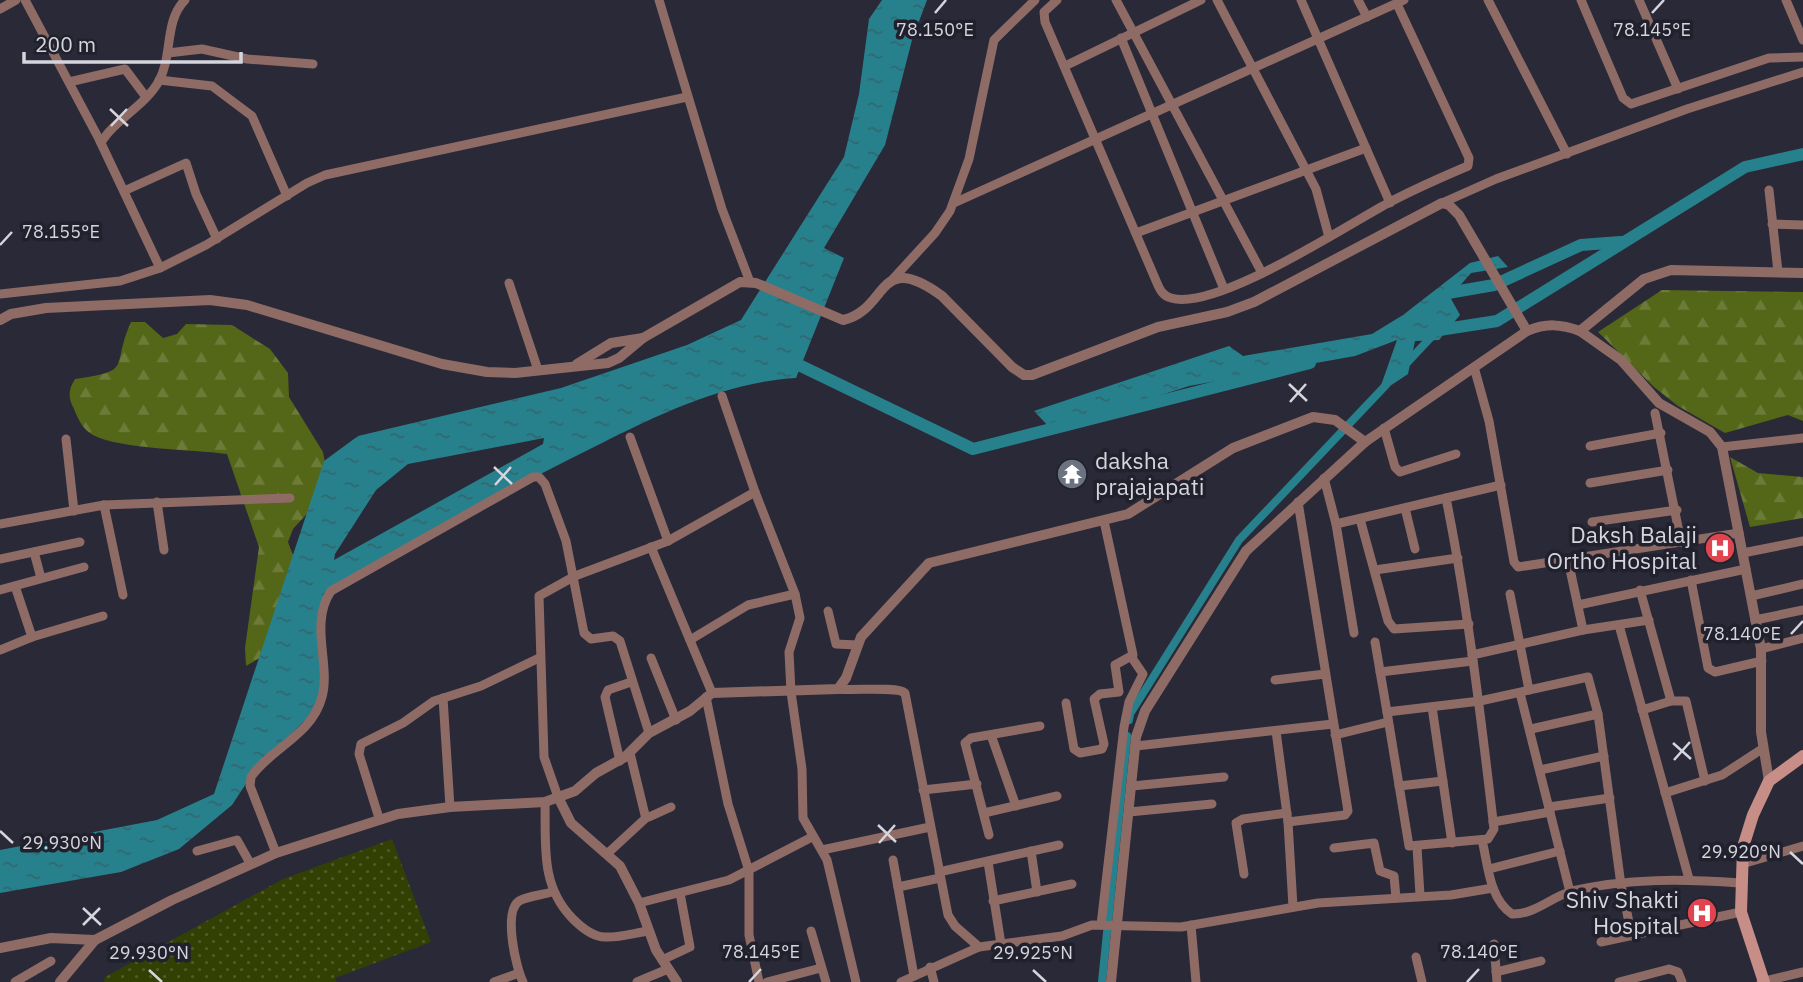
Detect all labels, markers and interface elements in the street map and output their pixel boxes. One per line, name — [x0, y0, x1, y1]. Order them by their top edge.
text: 78.150°E — [896, 18, 974, 41]
text: 78.145°E — [1613, 18, 1691, 41]
scale bar — [24, 21, 242, 65]
text: 200 m — [35, 30, 96, 58]
text: 78.155°E — [22, 220, 100, 243]
place label: daksha prajajapati — [1095, 445, 1204, 501]
temple icon: daksha prajajapati — [1055, 457, 1089, 491]
place label: Daksh Balaji Ortho Hospital — [1547, 519, 1697, 575]
hospital icon: Daksh Balaji Ortho Hospital — [1703, 531, 1737, 565]
text: 78.140°E — [1703, 622, 1781, 645]
text: 29.930°N — [22, 831, 102, 854]
text: 29.920°N — [1701, 840, 1781, 863]
place label: Shiv Shakti Hospital — [1566, 884, 1679, 940]
hospital icon: Shiv Shakti Hospital — [1685, 896, 1719, 930]
text: 78.145°E — [722, 940, 800, 963]
text: 78.140°E — [1440, 940, 1518, 963]
text: 29.930°N — [109, 941, 189, 964]
text: 29.925°N — [993, 941, 1073, 964]

